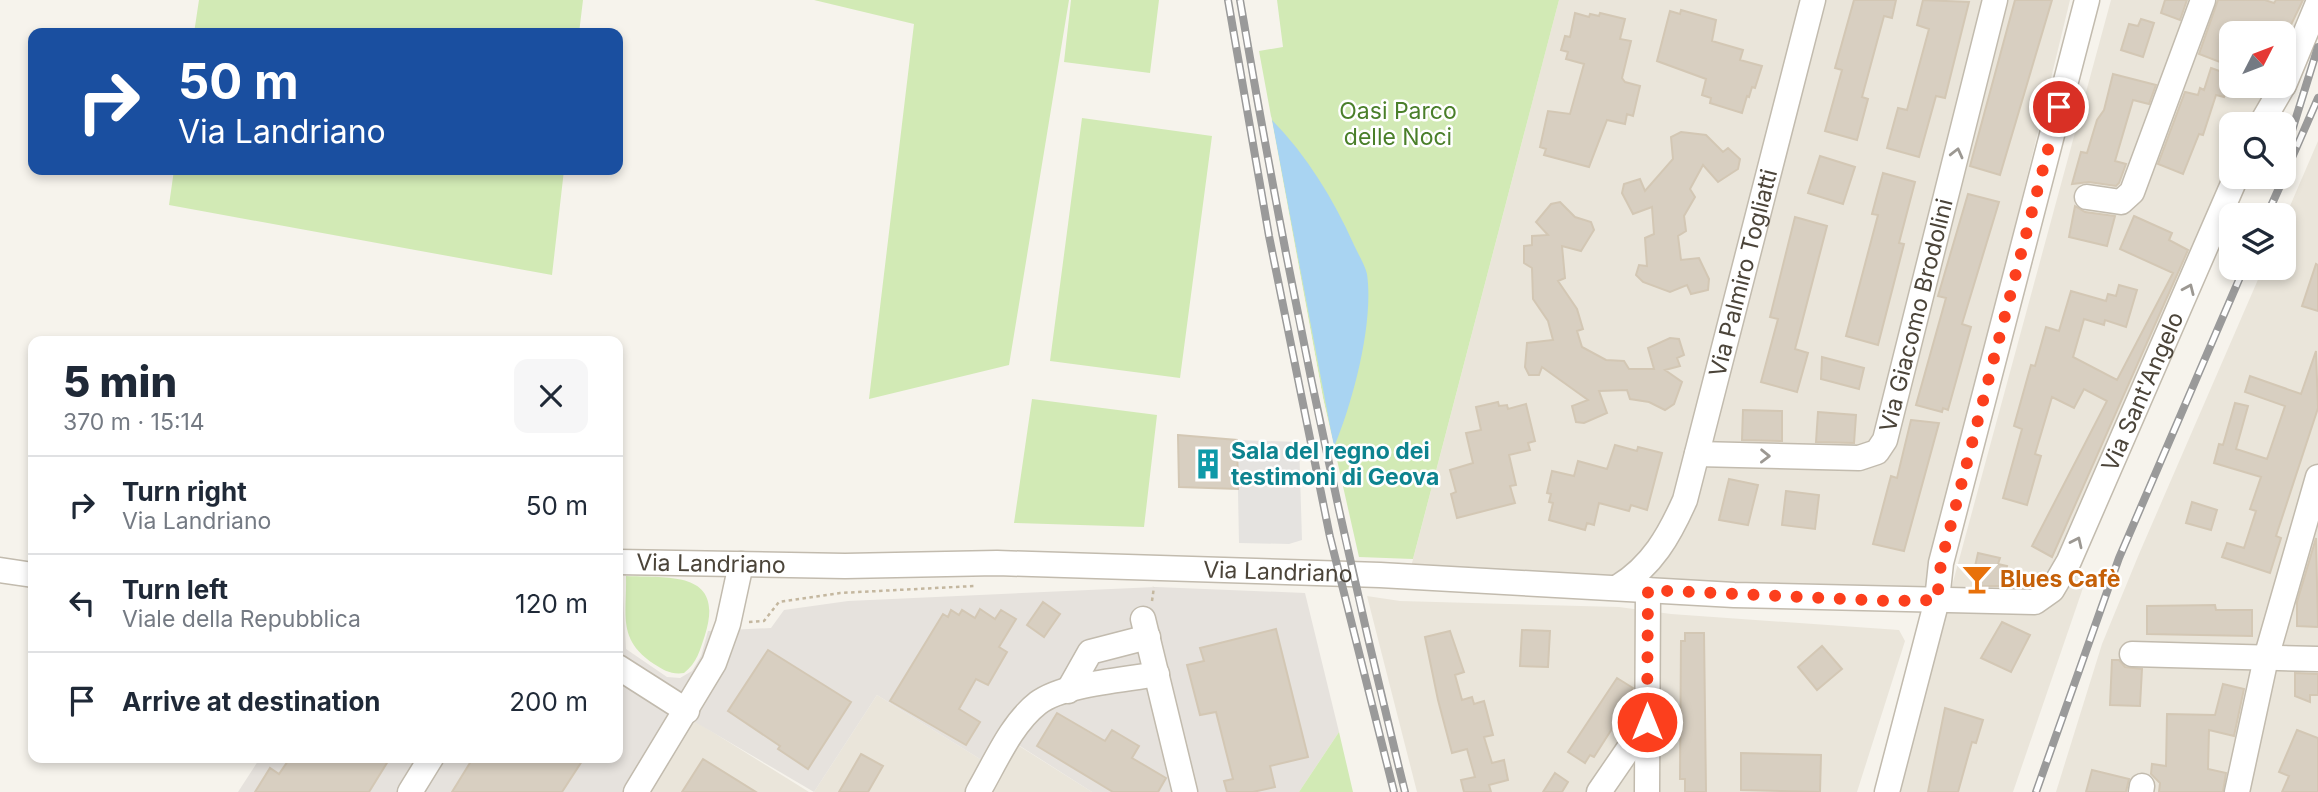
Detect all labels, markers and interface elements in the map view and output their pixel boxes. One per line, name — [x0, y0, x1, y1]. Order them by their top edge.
north arrow — [2219, 21, 2296, 98]
map controls — [2219, 21, 2296, 280]
text: 50 m — [178, 52, 299, 111]
icon: right — [63, 56, 154, 147]
pin — [2029, 77, 2089, 137]
icon: arrive — [2040, 88, 2078, 126]
park label: Oasi Parco delle Noci — [1339, 97, 1457, 151]
text: Via Landriano — [178, 112, 386, 151]
button: search — [2219, 112, 2296, 189]
one-way arrow — [1949, 148, 1963, 160]
street label: Via Palmiro Togliatti — [1703, 166, 1783, 380]
street label: Via Giacomo Brodolini — [1874, 196, 1959, 435]
button: layers — [2219, 203, 2296, 280]
one-way arrow — [2181, 284, 2195, 297]
street label: Via Sant'Angelo — [2096, 308, 2190, 476]
text: 5 min — [63, 356, 177, 407]
button: close — [514, 359, 588, 433]
text: 370 m · 15:14 — [63, 408, 205, 436]
place label: Sala del regno dei testimoni di Geova — [1231, 437, 1439, 491]
building icon: Sala del regno dei testimoni di Geova — [1191, 447, 1225, 481]
one-way arrow — [1760, 448, 1771, 464]
text: Turn right — [122, 476, 247, 507]
icon: right — [63, 486, 101, 524]
text: 50 m — [526, 490, 588, 521]
text: Via Landriano — [122, 507, 271, 535]
one-way arrow — [2069, 537, 2083, 550]
street label: Via Landriano — [636, 548, 786, 579]
street label: Via Landriano — [1203, 555, 1353, 588]
bar icon: Blues Cafè — [1960, 562, 1994, 596]
place label: Blues Cafè — [2000, 565, 2121, 593]
text: Turn left — [122, 574, 228, 605]
icon: left — [63, 584, 101, 622]
text: 120 m — [515, 588, 588, 619]
text: Viale della Repubblica — [122, 605, 361, 633]
icon: arrive — [63, 682, 101, 720]
position arrow — [1610, 685, 1684, 759]
text: Arrive at destination — [122, 686, 381, 717]
text: 200 m — [509, 686, 588, 717]

